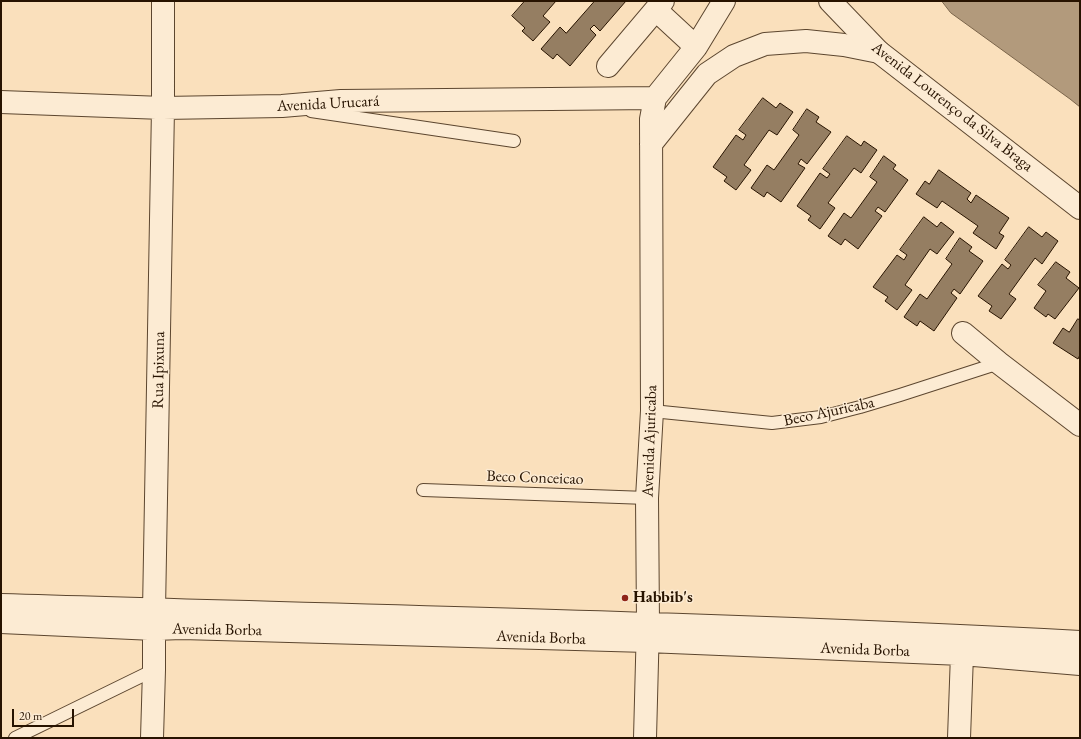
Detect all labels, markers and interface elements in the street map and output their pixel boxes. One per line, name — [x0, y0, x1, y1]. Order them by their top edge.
street label: Avenida Lourenço da Silva Braga — [867, 38, 1037, 176]
street label: Avenida Urucará — [276, 92, 380, 116]
street label: Rua Ipixuna — [149, 331, 169, 409]
street label: Avenida Ajuricaba — [638, 385, 662, 497]
street label: Beco Ajuricaba — [782, 393, 876, 431]
street label: Beco Conceicao — [486, 467, 584, 489]
place label: Habbib's — [633, 588, 693, 608]
marker: Habbib's — [620, 593, 630, 603]
street label: Avenida Borba — [172, 620, 262, 640]
street label: Avenida Borba — [496, 627, 586, 649]
street label: Avenida Borba — [820, 639, 910, 661]
scale bar — [14, 701, 76, 727]
text: 20 m — [19, 708, 42, 724]

